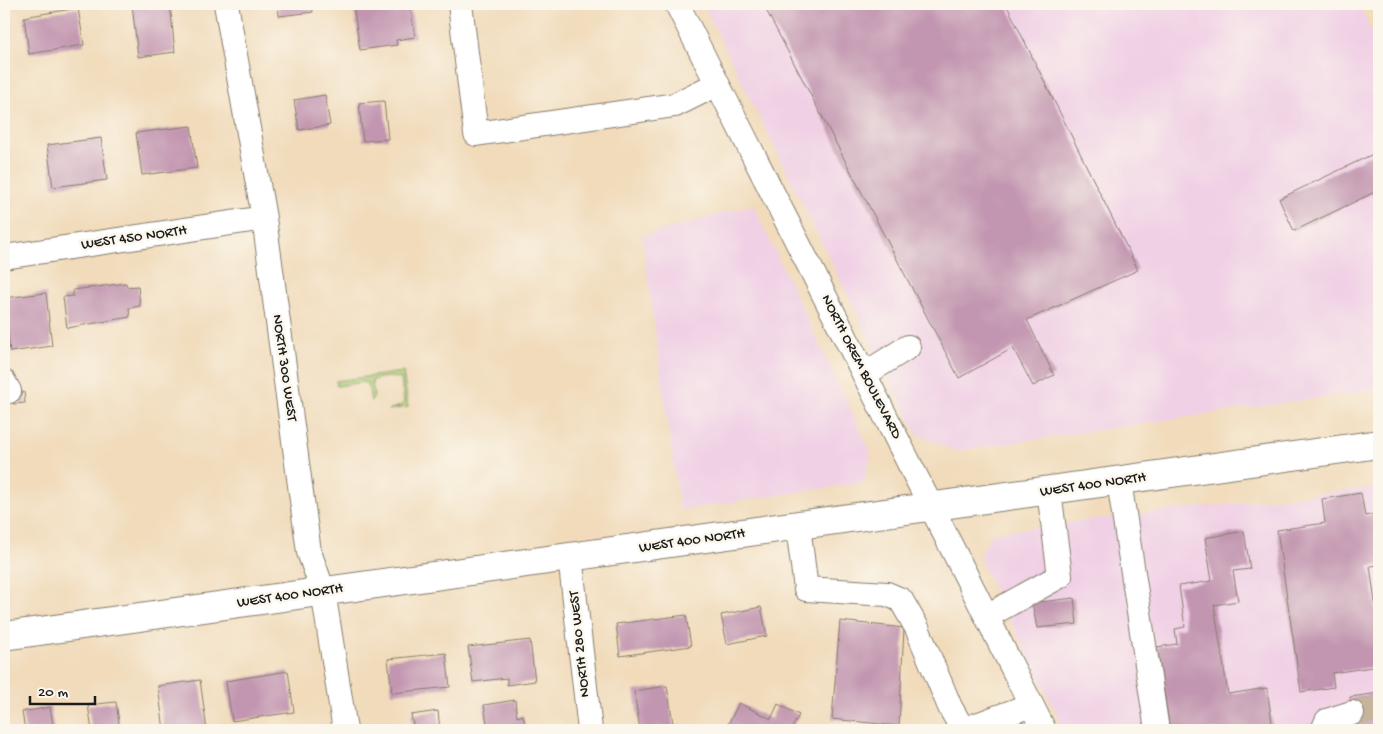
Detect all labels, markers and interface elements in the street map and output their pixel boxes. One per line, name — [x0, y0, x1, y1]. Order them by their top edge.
street label: WEST 450 NORTH — [80, 222, 188, 254]
street label: NORTH OREM BOULEVARD — [817, 292, 905, 442]
street label: NORTH 300 WEST — [268, 313, 301, 424]
street label: WEST 400 NORTH — [1039, 469, 1148, 501]
street label: WEST 400 NORTH — [638, 525, 747, 557]
street label: WEST 400 NORTH — [236, 580, 345, 612]
street label: NORTH 280 WEST — [565, 589, 595, 698]
scale bar — [30, 674, 95, 706]
text: 20 m — [38, 684, 68, 702]

